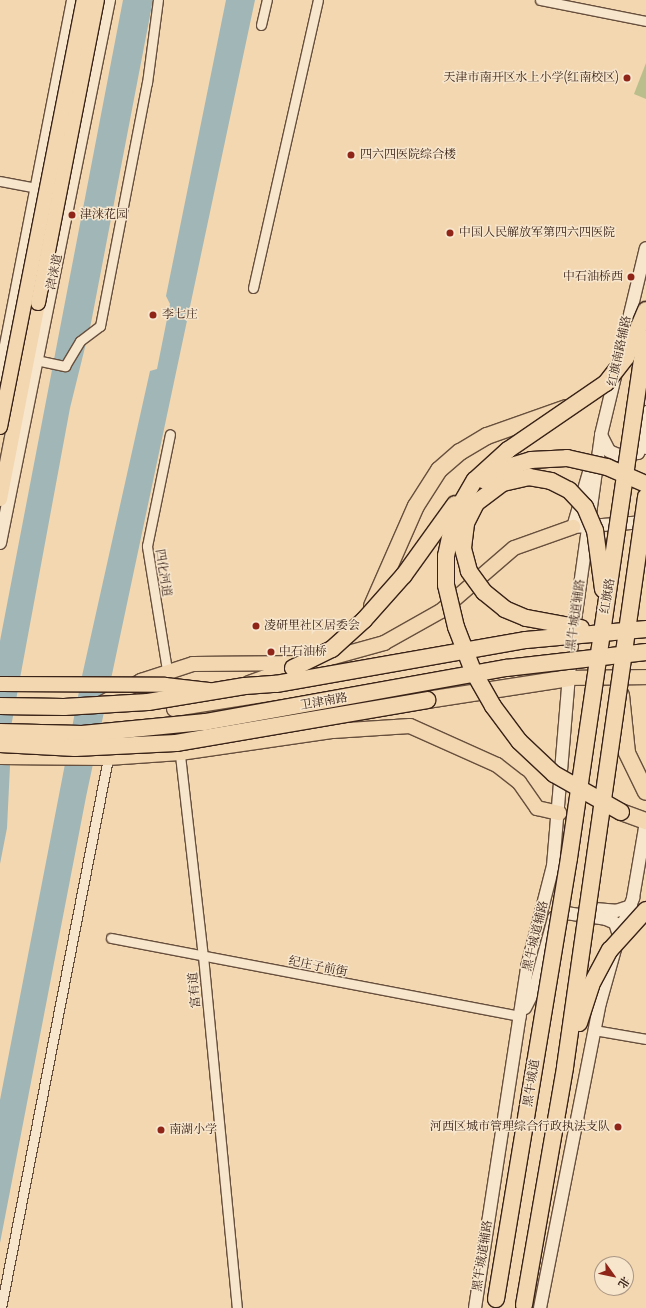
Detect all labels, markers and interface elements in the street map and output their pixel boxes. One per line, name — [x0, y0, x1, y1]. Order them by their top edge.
place label: 天津市南开区水上小学(红南校区) — [443, 71, 619, 85]
marker: 天津市南开区水上小学(红南校区) — [622, 73, 632, 83]
place label: 四六四医院综合楼 — [360, 148, 456, 162]
marker: 四六四医院综合楼 — [345, 149, 357, 161]
place label: 津涞花园 — [80, 208, 128, 222]
marker: 津涞花园 — [67, 210, 77, 220]
place label: 中国人民解放军第四六四医院 — [459, 226, 615, 240]
marker: 中国人民解放军第四六四医院 — [444, 227, 456, 239]
street label: 津涞道 — [44, 253, 66, 291]
place label: 中石油桥西 — [563, 270, 623, 284]
marker: 中石油桥西 — [626, 272, 636, 282]
place label: 李七庄 — [162, 308, 198, 322]
marker: 李七庄 — [147, 309, 159, 321]
street label: 红旗南路辅路 — [605, 314, 635, 388]
street label: 四化河道 — [152, 548, 174, 598]
street label: 红旗路 — [598, 577, 618, 615]
street label: 黑牛城道辅路 — [564, 578, 588, 652]
place label: 凌研里社区居委会 — [264, 619, 360, 633]
marker: 凌研里社区居委会 — [251, 621, 261, 631]
place label: 中石油桥 — [279, 645, 327, 659]
marker: 中石油桥 — [266, 647, 276, 657]
street label: 卫津南路 — [299, 691, 349, 713]
street label: 黑牛城道辅路 — [520, 899, 552, 973]
street label: 纪庄子前街 — [287, 954, 349, 980]
street label: 富有道 — [186, 971, 204, 1009]
street label: 黑牛城道 — [521, 1058, 543, 1108]
place label: 河西区城市管理综合行政执法支队 — [430, 1120, 610, 1134]
marker: 河西区城市管理综合行政执法支队 — [613, 1122, 623, 1132]
place label: 南湖小学 — [169, 1123, 217, 1137]
marker: 南湖小学 — [156, 1125, 166, 1135]
street label: 黑牛城道辅路 — [470, 1219, 496, 1293]
north arrow — [594, 1256, 634, 1296]
text: 北 — [614, 1274, 633, 1291]

